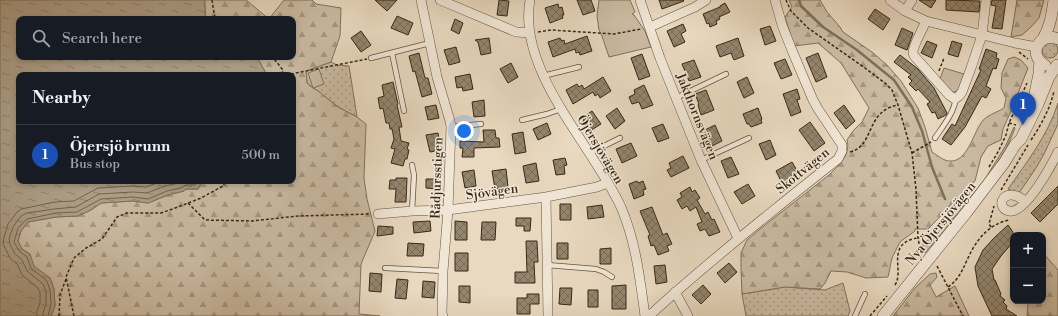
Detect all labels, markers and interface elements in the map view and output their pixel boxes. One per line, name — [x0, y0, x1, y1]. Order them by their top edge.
search box — [16, 16, 296, 60]
icon: search — [30, 27, 52, 49]
text: Search here — [62, 29, 142, 48]
street label: Jakthornsvägen — [672, 70, 722, 162]
text: Nearby — [32, 87, 91, 109]
pin: 1 — [1010, 92, 1036, 125]
street label: Öjersjövägen — [573, 112, 628, 187]
your location — [454, 121, 474, 141]
text: Öjersjö brunn — [70, 137, 170, 156]
street label: Rådjursstigen — [428, 137, 446, 219]
street label: Skottvägen — [773, 144, 833, 197]
text: 1 — [42, 147, 48, 163]
text: 500 m — [242, 147, 280, 163]
text: Bus stop — [70, 156, 120, 172]
street label: Nya Öjersjövägen — [901, 178, 979, 269]
street label: Sjövägen — [465, 180, 520, 204]
map controls — [1010, 232, 1046, 304]
button: + — [1010, 232, 1046, 268]
button: − — [1010, 268, 1046, 304]

